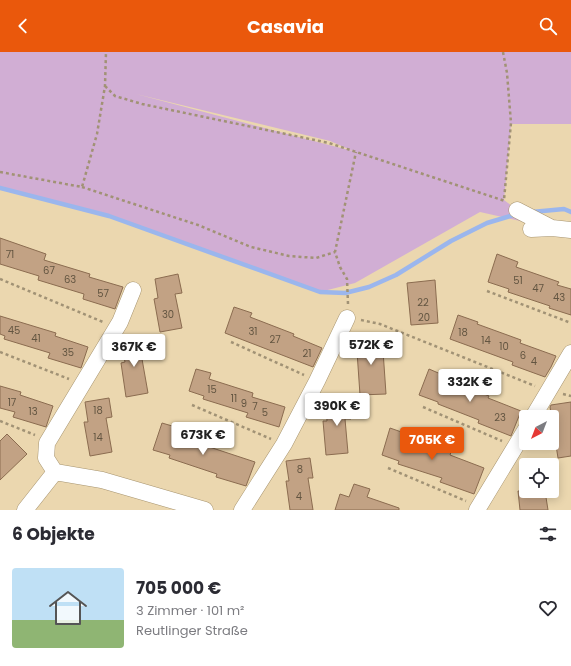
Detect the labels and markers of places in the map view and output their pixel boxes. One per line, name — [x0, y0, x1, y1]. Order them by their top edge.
pin: 572K € — [338, 332, 404, 366]
pin: 367K € — [101, 334, 167, 368]
pin: 332K € — [437, 369, 503, 403]
pin: 390K € — [304, 393, 370, 427]
pin: 673K € — [170, 422, 236, 456]
pin: 705K € — [399, 427, 465, 461]

